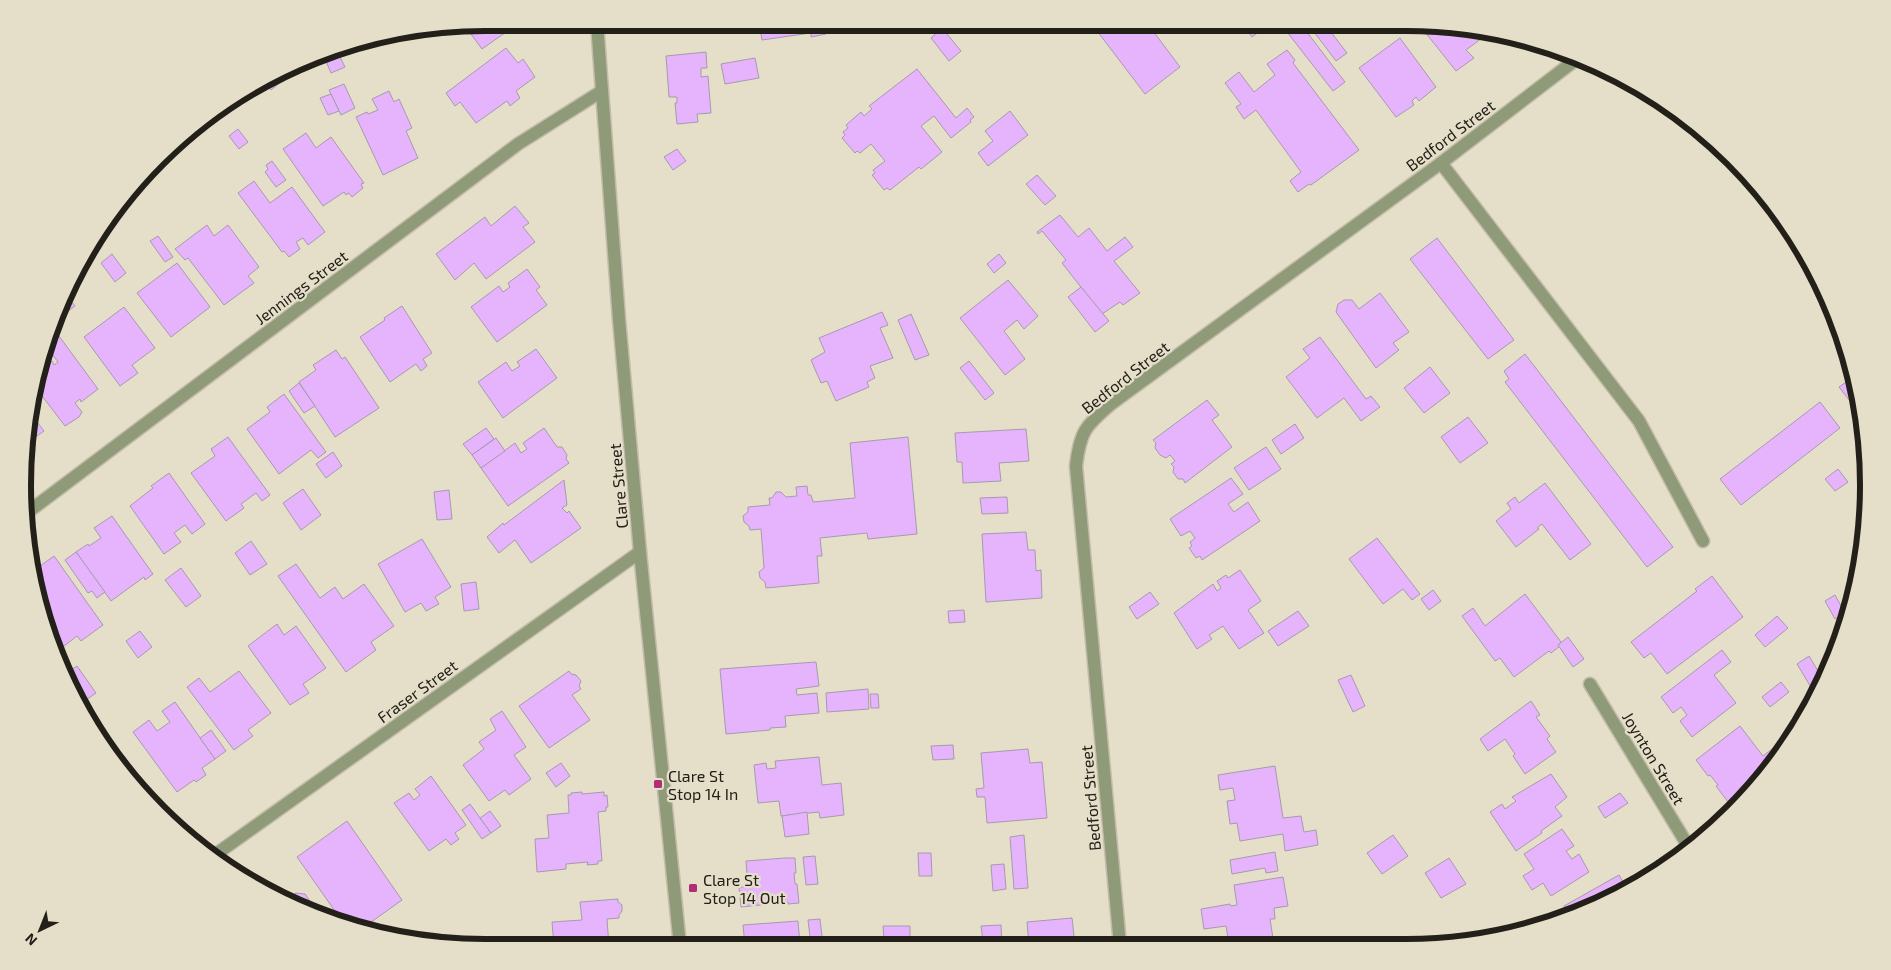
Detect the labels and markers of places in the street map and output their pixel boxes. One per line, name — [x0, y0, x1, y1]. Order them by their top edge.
place label: Clare St Stop 14 In — [668, 766, 738, 803]
marker: Clare St Stop 14 In — [652, 778, 664, 790]
place label: Clare St Stop 14 Out — [703, 870, 786, 907]
marker: Clare St Stop 14 Out — [687, 882, 699, 894]

